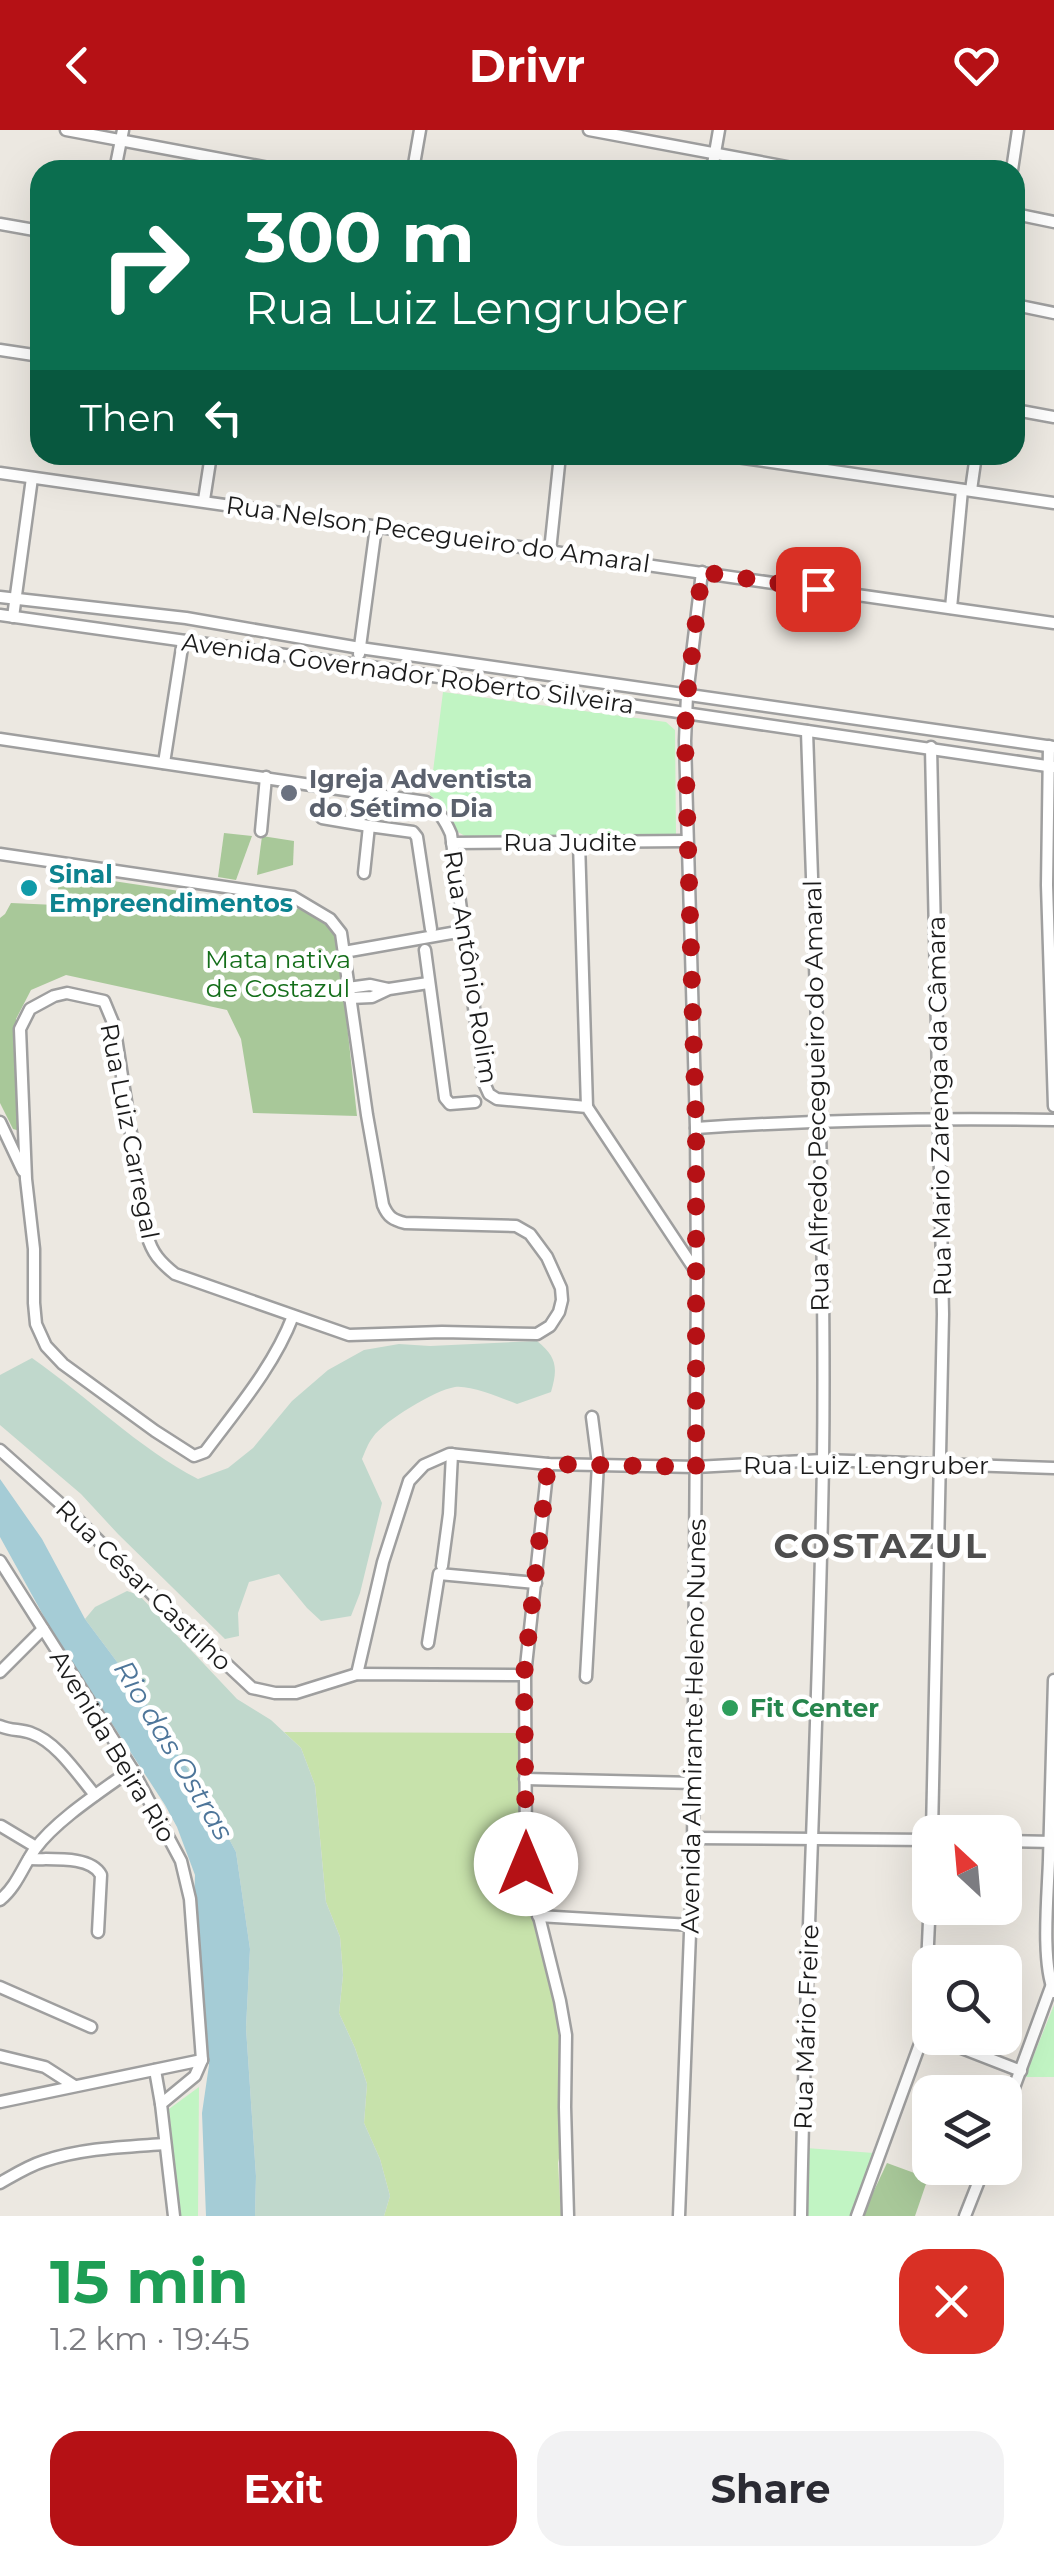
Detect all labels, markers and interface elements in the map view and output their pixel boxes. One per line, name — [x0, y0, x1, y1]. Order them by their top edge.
icon: back — [50, 38, 105, 93]
text: Drivr — [469, 38, 585, 93]
icon: heart — [949, 38, 1004, 93]
text: 300 m — [245, 194, 475, 280]
icon: right — [80, 200, 210, 330]
text: Rua Luiz Lengruber — [245, 280, 688, 335]
icon: left — [196, 390, 251, 445]
text: Then — [80, 394, 176, 441]
street label: Rua Nelson Pecegueiro do Amaral — [224, 489, 652, 579]
pin — [776, 547, 861, 632]
icon: arrive — [791, 562, 846, 617]
street label: Avenida Governador Roberto Silveira — [180, 626, 636, 720]
place label: Igreja Adventista do Sétimo Dia — [309, 764, 533, 823]
marker: Igreja Adventista do Sétimo Dia — [278, 782, 300, 804]
street label: Rua Judite — [503, 827, 637, 857]
street label: Rua Antônio Rolim — [438, 848, 504, 1086]
place label: Sinal Empreendimentos — [49, 859, 293, 918]
marker: Sinal Empreendimentos — [18, 877, 40, 899]
street label: Rua Alfredo Pecegueiro do Amaral — [797, 880, 835, 1312]
street label: Rua Mario Zarenga da Câmara — [921, 916, 957, 1296]
park label: Mata nativa de Costazul — [205, 944, 351, 1003]
street label: Rua Luiz Carregal — [94, 1021, 166, 1241]
street label: Rua Luiz Lengruber — [743, 1450, 989, 1480]
street label: Rua César Castilho — [50, 1493, 238, 1677]
street label: Avenida Almirante Heleno Nunes — [674, 1518, 712, 1934]
district label: COSTAZUL — [773, 1524, 989, 1567]
street label: Avenida Beira Rio — [44, 1644, 182, 1848]
water label: Rio das Ostras — [107, 1654, 241, 1846]
place label: Fit Center — [750, 1693, 879, 1723]
marker: Fit Center — [719, 1697, 741, 1719]
position arrow — [474, 1812, 578, 1916]
north arrow — [912, 1815, 1022, 1925]
map controls — [912, 1815, 1022, 2185]
street label: Rua Mário Freire — [787, 1924, 825, 2130]
button: search — [912, 1945, 1022, 2055]
button: layers — [912, 2075, 1022, 2185]
text: 15 min — [50, 2245, 249, 2318]
button: close — [899, 2249, 1004, 2354]
text: 1.2 km · 19:45 — [50, 2319, 250, 2358]
button: Exit — [50, 2431, 517, 2546]
button: Share — [537, 2431, 1004, 2546]

